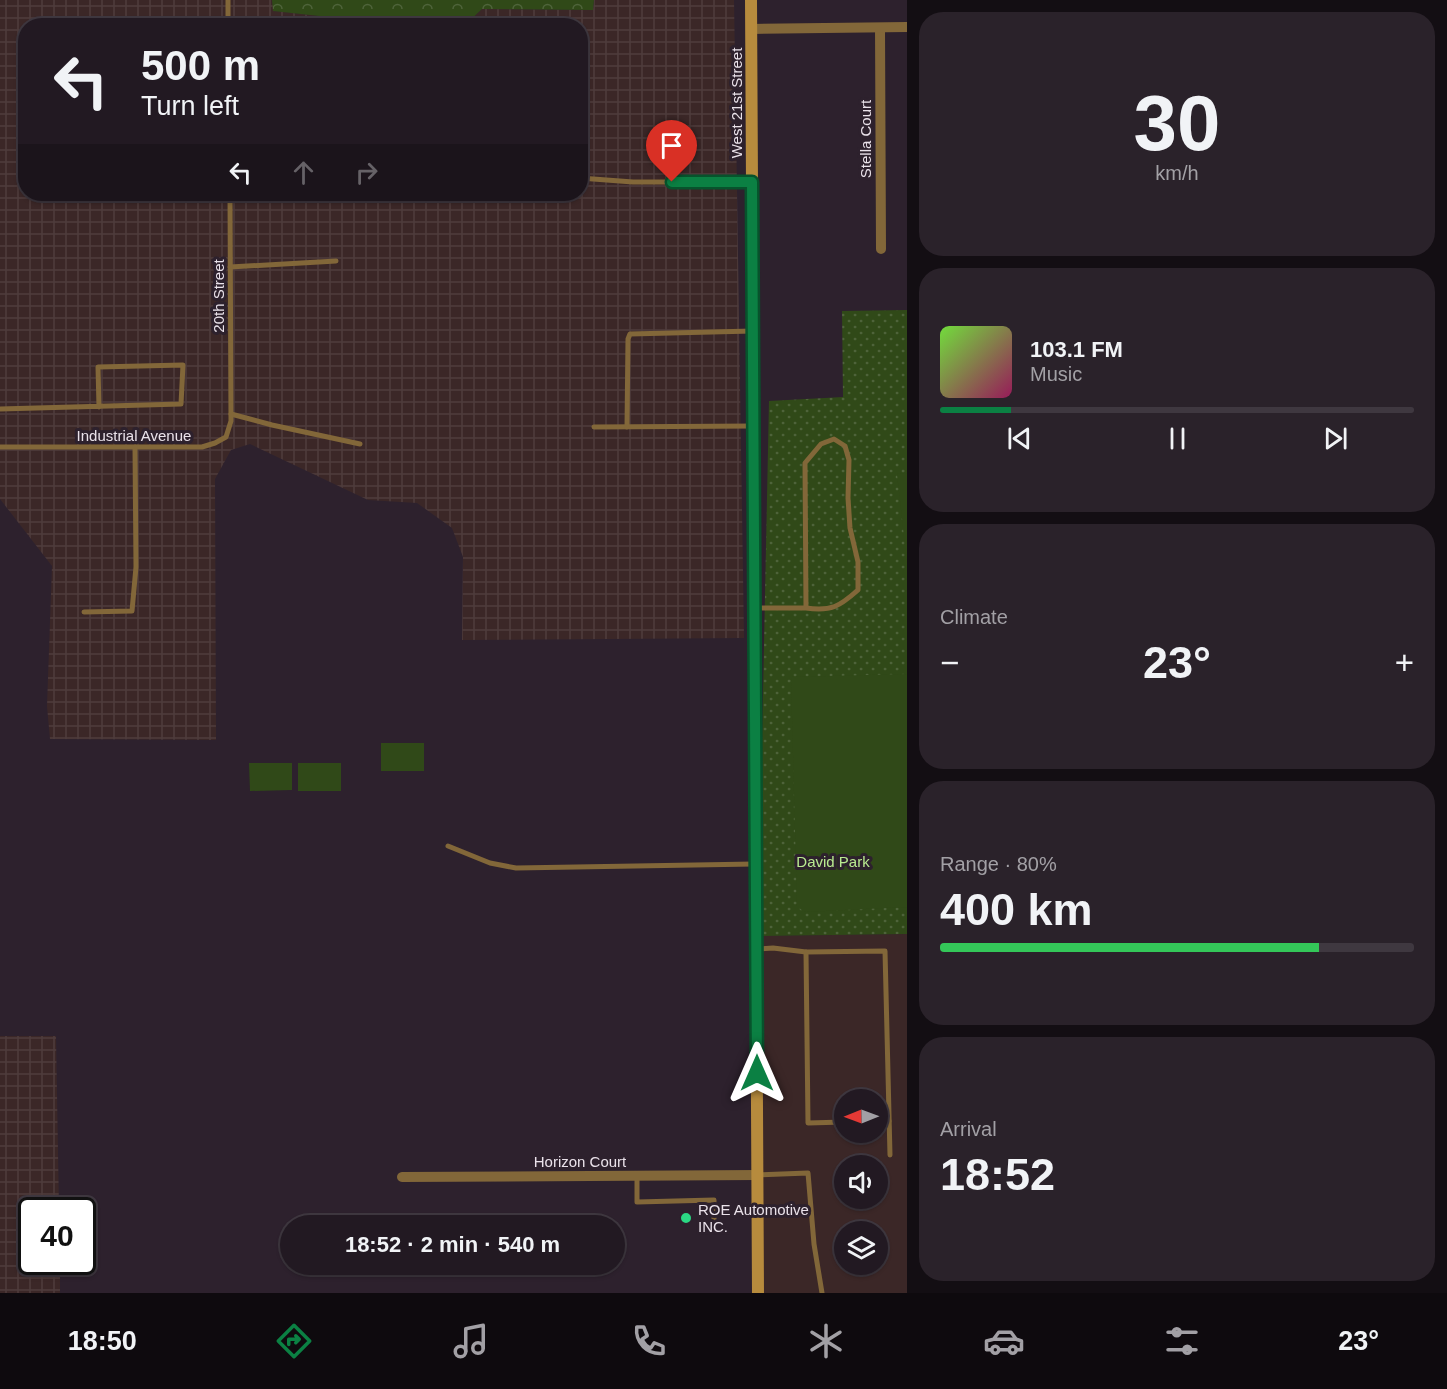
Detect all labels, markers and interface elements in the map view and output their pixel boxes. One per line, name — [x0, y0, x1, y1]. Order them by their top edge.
icon: left — [42, 42, 120, 120]
text: 500 m — [141, 42, 260, 89]
street label: West 21st Street — [728, 47, 745, 158]
text: 30 — [1134, 79, 1220, 167]
text: Turn left — [141, 91, 239, 121]
street label: Stella Court — [857, 99, 874, 178]
pin — [646, 120, 697, 182]
icon: arrive — [655, 129, 688, 162]
icon: left — [224, 156, 257, 189]
icon: ahead — [287, 156, 320, 189]
icon: right — [350, 156, 383, 189]
text: km/h — [1155, 162, 1199, 184]
street label: 20th Street — [210, 258, 227, 333]
text: 103.1 FM — [1030, 337, 1123, 362]
text: Music — [1030, 363, 1082, 385]
icon: previous — [1003, 422, 1036, 455]
icon: pause — [1161, 422, 1194, 455]
icon: next — [1319, 422, 1352, 455]
street label: Industrial Avenue — [77, 427, 191, 444]
text: Climate — [940, 606, 1008, 628]
text: 23° — [1143, 637, 1211, 688]
text: − — [940, 644, 959, 681]
text: + — [1395, 644, 1414, 681]
park label: David Park — [796, 853, 870, 870]
text: Range · 80% — [940, 853, 1057, 875]
text: 400 km — [940, 884, 1093, 935]
position arrow — [725, 1041, 789, 1105]
north arrow — [834, 1089, 888, 1143]
map controls — [834, 1089, 888, 1275]
text: Arrival — [940, 1118, 997, 1140]
text: 18:52 — [940, 1149, 1055, 1200]
street label: Horizon Court — [534, 1153, 627, 1170]
button: sound — [834, 1155, 888, 1209]
speed limit sign: 40 — [18, 1197, 96, 1275]
place label: ROE Automotive INC. — [698, 1201, 809, 1235]
marker: ROE Automotive INC. — [679, 1211, 693, 1225]
button: layers — [834, 1221, 888, 1275]
text: 18:52 · 2 min · 540 m — [345, 1232, 560, 1257]
icon: directions — [273, 1320, 315, 1362]
icon: music — [450, 1320, 492, 1362]
icon: phone — [628, 1320, 670, 1362]
icon: climate — [805, 1320, 847, 1362]
icon: car — [983, 1320, 1025, 1362]
icon: filters — [1161, 1320, 1203, 1362]
text: 18:50 — [68, 1326, 137, 1356]
text: 23° — [1338, 1326, 1379, 1356]

